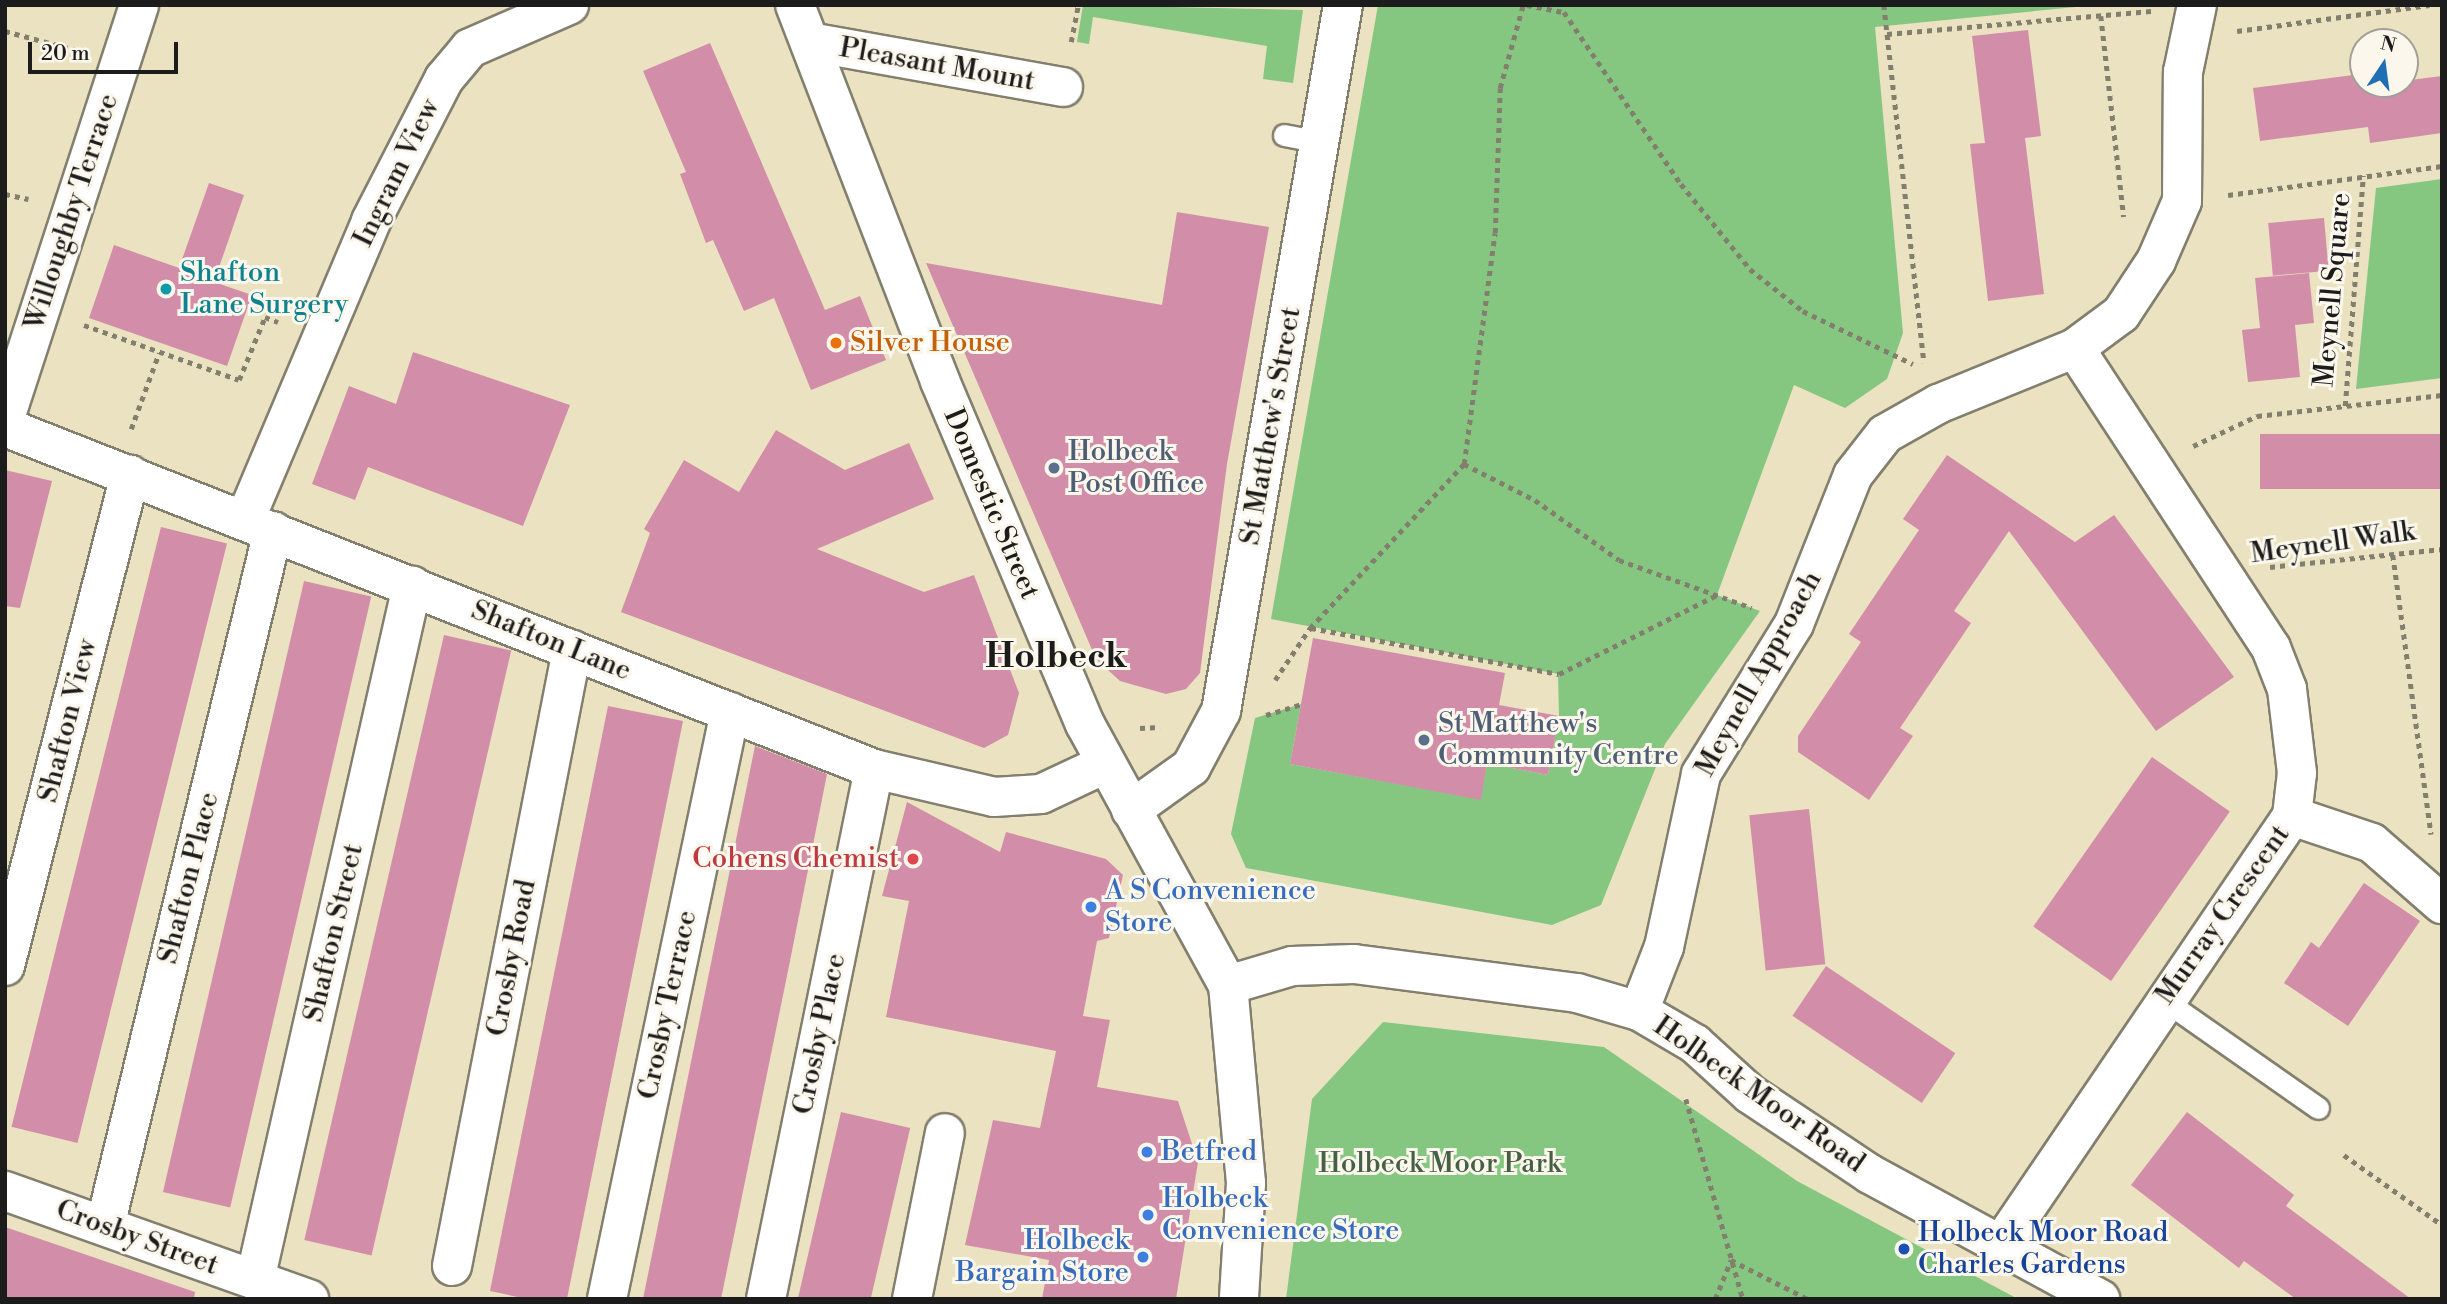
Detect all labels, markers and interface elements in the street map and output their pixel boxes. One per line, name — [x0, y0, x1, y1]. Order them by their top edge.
scale bar — [32, 28, 182, 72]
north arrow — [2349, 28, 2419, 98]
street label: Pleasant Mount — [837, 31, 1037, 99]
text: N — [2378, 31, 2398, 58]
text: 20 m — [41, 41, 90, 67]
street label: Willoughby Terrace — [18, 90, 126, 334]
street label: Ingram View — [347, 94, 447, 252]
street label: Meynell Square — [2308, 191, 2358, 389]
place label: Shafton Lane Surgery — [180, 256, 348, 322]
marker: Shafton Lane Surgery — [158, 281, 174, 297]
street label: St Matthew's Street — [1234, 304, 1308, 548]
place label: Silver House — [850, 326, 1010, 360]
marker: Silver House — [828, 335, 844, 351]
street label: Domestic Street — [936, 404, 1046, 604]
place label: Holbeck Post Office — [1068, 435, 1204, 501]
marker: Holbeck Post Office — [1046, 460, 1062, 476]
street label: Meynell Walk — [2248, 515, 2418, 571]
street label: Meynell Approach — [1689, 566, 1829, 782]
street label: Shafton Lane — [466, 594, 636, 688]
street label: Shafton View — [32, 636, 104, 806]
district label: Holbeck — [985, 636, 1127, 678]
place label: St Matthew's Community Centre — [1438, 707, 1679, 773]
marker: St Matthew's Community Centre — [1416, 732, 1432, 748]
street label: Shafton Place — [151, 789, 227, 967]
street label: Murray Crescent — [2149, 819, 2297, 1011]
street label: Shafton Street — [297, 841, 371, 1025]
place label: Cohens Chemist — [692, 842, 899, 876]
marker: Cohens Chemist — [905, 851, 921, 867]
place label: A S Convenience Store — [1105, 874, 1316, 940]
street label: Crosby Road — [480, 877, 544, 1039]
marker: A S Convenience Store — [1083, 899, 1099, 915]
street label: Crosby Terrace — [632, 907, 704, 1103]
street label: Crosby Place — [787, 950, 853, 1118]
street label: Holbeck Moor Road — [1647, 1010, 1871, 1180]
place label: Betfred — [1161, 1135, 1257, 1169]
marker: Betfred — [1139, 1144, 1155, 1160]
park label: Holbeck Moor Park — [1318, 1147, 1562, 1181]
place label: Holbeck Convenience Store — [1162, 1182, 1399, 1248]
street label: Crosby Street — [51, 1193, 223, 1283]
marker: Holbeck Convenience Store — [1140, 1207, 1156, 1223]
place label: Holbeck Moor Road Charles Gardens — [1918, 1216, 2168, 1282]
place label: Holbeck Bargain Store — [956, 1224, 1129, 1290]
marker: Holbeck Moor Road Charles Gardens — [1896, 1241, 1912, 1257]
marker: Holbeck Bargain Store — [1135, 1249, 1151, 1265]

